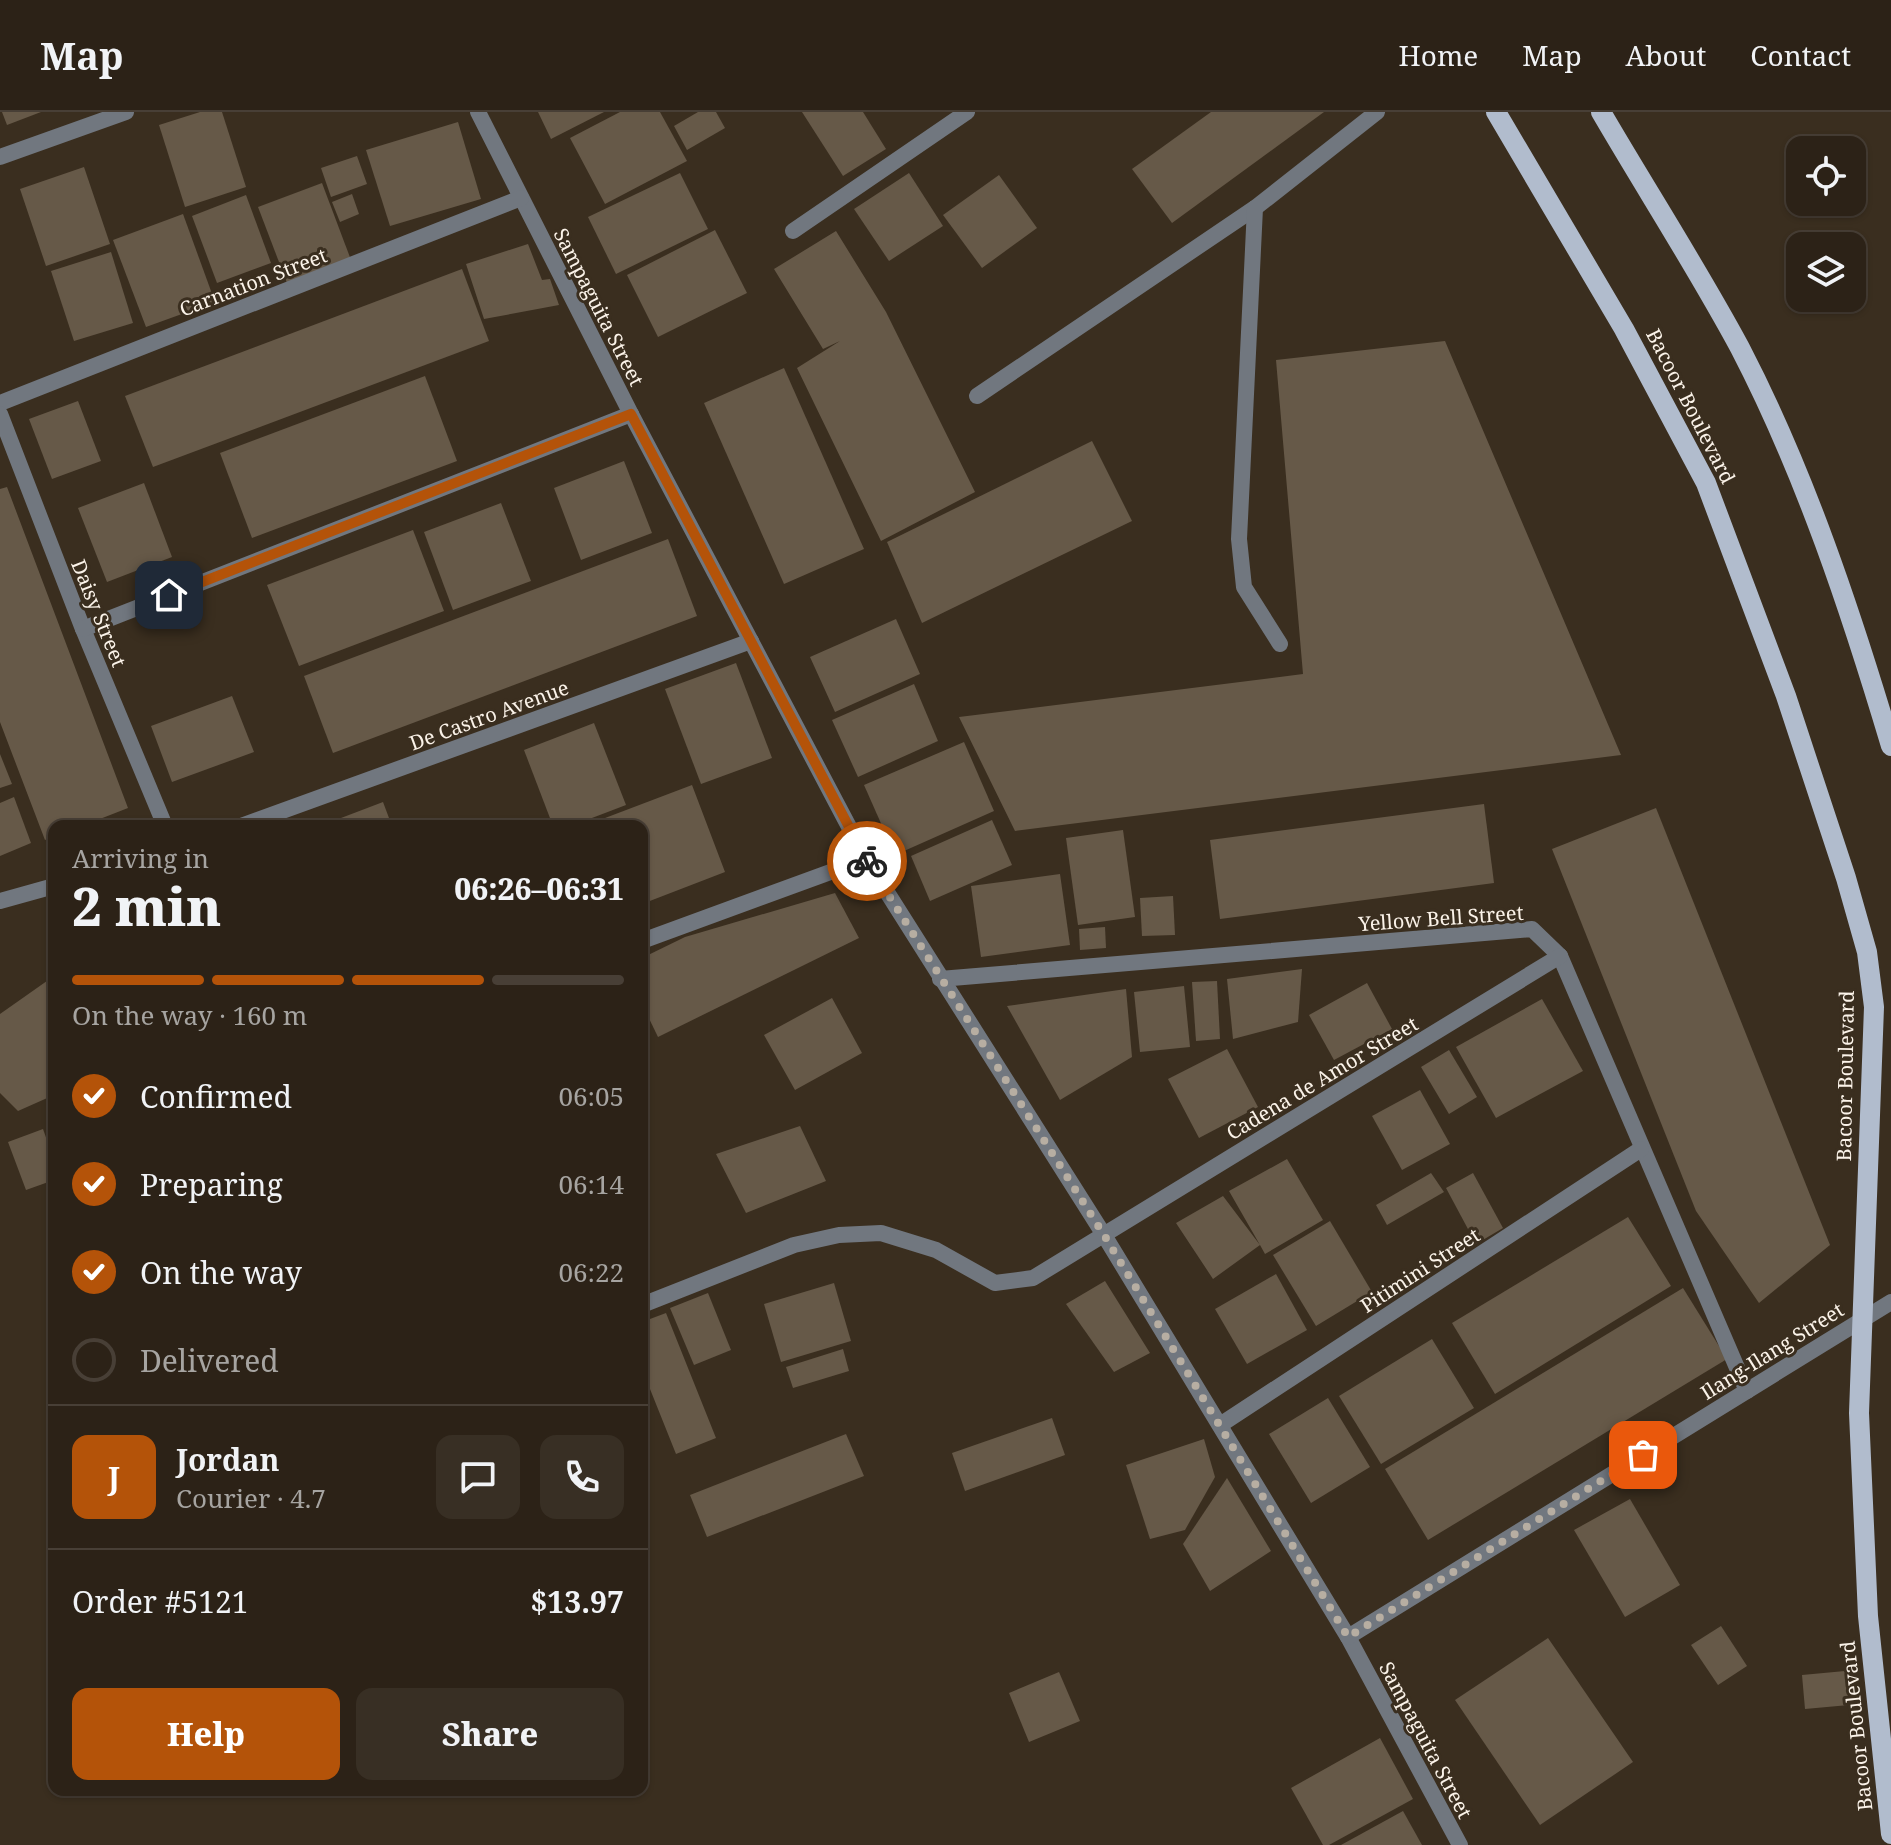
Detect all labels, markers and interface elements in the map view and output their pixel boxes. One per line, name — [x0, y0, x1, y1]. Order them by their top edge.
text: Map — [40, 29, 124, 81]
text: Home — [1399, 36, 1478, 74]
text: Map — [1522, 36, 1582, 74]
text: About — [1626, 36, 1706, 74]
text: Contact — [1750, 36, 1851, 74]
map controls — [1786, 136, 1866, 312]
button: locate — [1786, 136, 1866, 216]
street label: Sampaguita Street — [548, 223, 650, 391]
button: layers — [1786, 232, 1866, 312]
street label: Carnation Street — [175, 241, 331, 323]
street label: Bacoor Boulevard — [1640, 324, 1742, 488]
street label: Daisy Street — [65, 555, 133, 671]
pin — [135, 561, 203, 629]
icon: home — [147, 573, 191, 617]
street label: De Castro Avenue — [406, 674, 572, 756]
courier — [827, 821, 907, 901]
icon: bike — [845, 839, 889, 883]
text: Arriving in — [72, 840, 209, 876]
text: 06:26–06:31 — [454, 868, 624, 909]
text: 2 min — [72, 870, 221, 941]
street label: Yellow Bell Street — [1357, 899, 1524, 937]
street label: Bacoor Boulevard — [1830, 990, 1860, 1162]
text: On the way · 160 m — [72, 997, 307, 1033]
street label: Cadena de Amor Street — [1221, 1010, 1423, 1146]
icon: check — [72, 1074, 116, 1118]
text: Confirmed — [140, 1076, 292, 1117]
text: 06:05 — [558, 1078, 624, 1114]
icon: check — [72, 1162, 116, 1206]
text: Preparing — [140, 1164, 283, 1205]
text: 06:14 — [558, 1166, 624, 1202]
street label: Pitimini Street — [1355, 1221, 1485, 1319]
icon: check — [72, 1250, 116, 1294]
text: On the way — [140, 1252, 302, 1293]
text: 06:22 — [558, 1254, 624, 1290]
street label: Ilang-Ilang Street — [1695, 1296, 1849, 1406]
text: Delivered — [140, 1340, 279, 1381]
pin — [1609, 1421, 1677, 1489]
icon: bag — [1621, 1433, 1665, 1477]
button: chat — [436, 1435, 520, 1519]
button: phone — [540, 1435, 624, 1519]
text: Jordan — [176, 1439, 279, 1480]
text: J — [108, 1457, 120, 1498]
text: Courier · 4.7 — [176, 1480, 326, 1516]
text: Order #5121 — [72, 1581, 249, 1622]
text: $13.97 — [530, 1581, 624, 1622]
street label: Bacoor Boulevard — [1834, 1640, 1878, 1812]
street label: Sampaguita Street — [1373, 1657, 1479, 1823]
button: Help — [72, 1688, 340, 1780]
button: Share — [356, 1688, 624, 1780]

